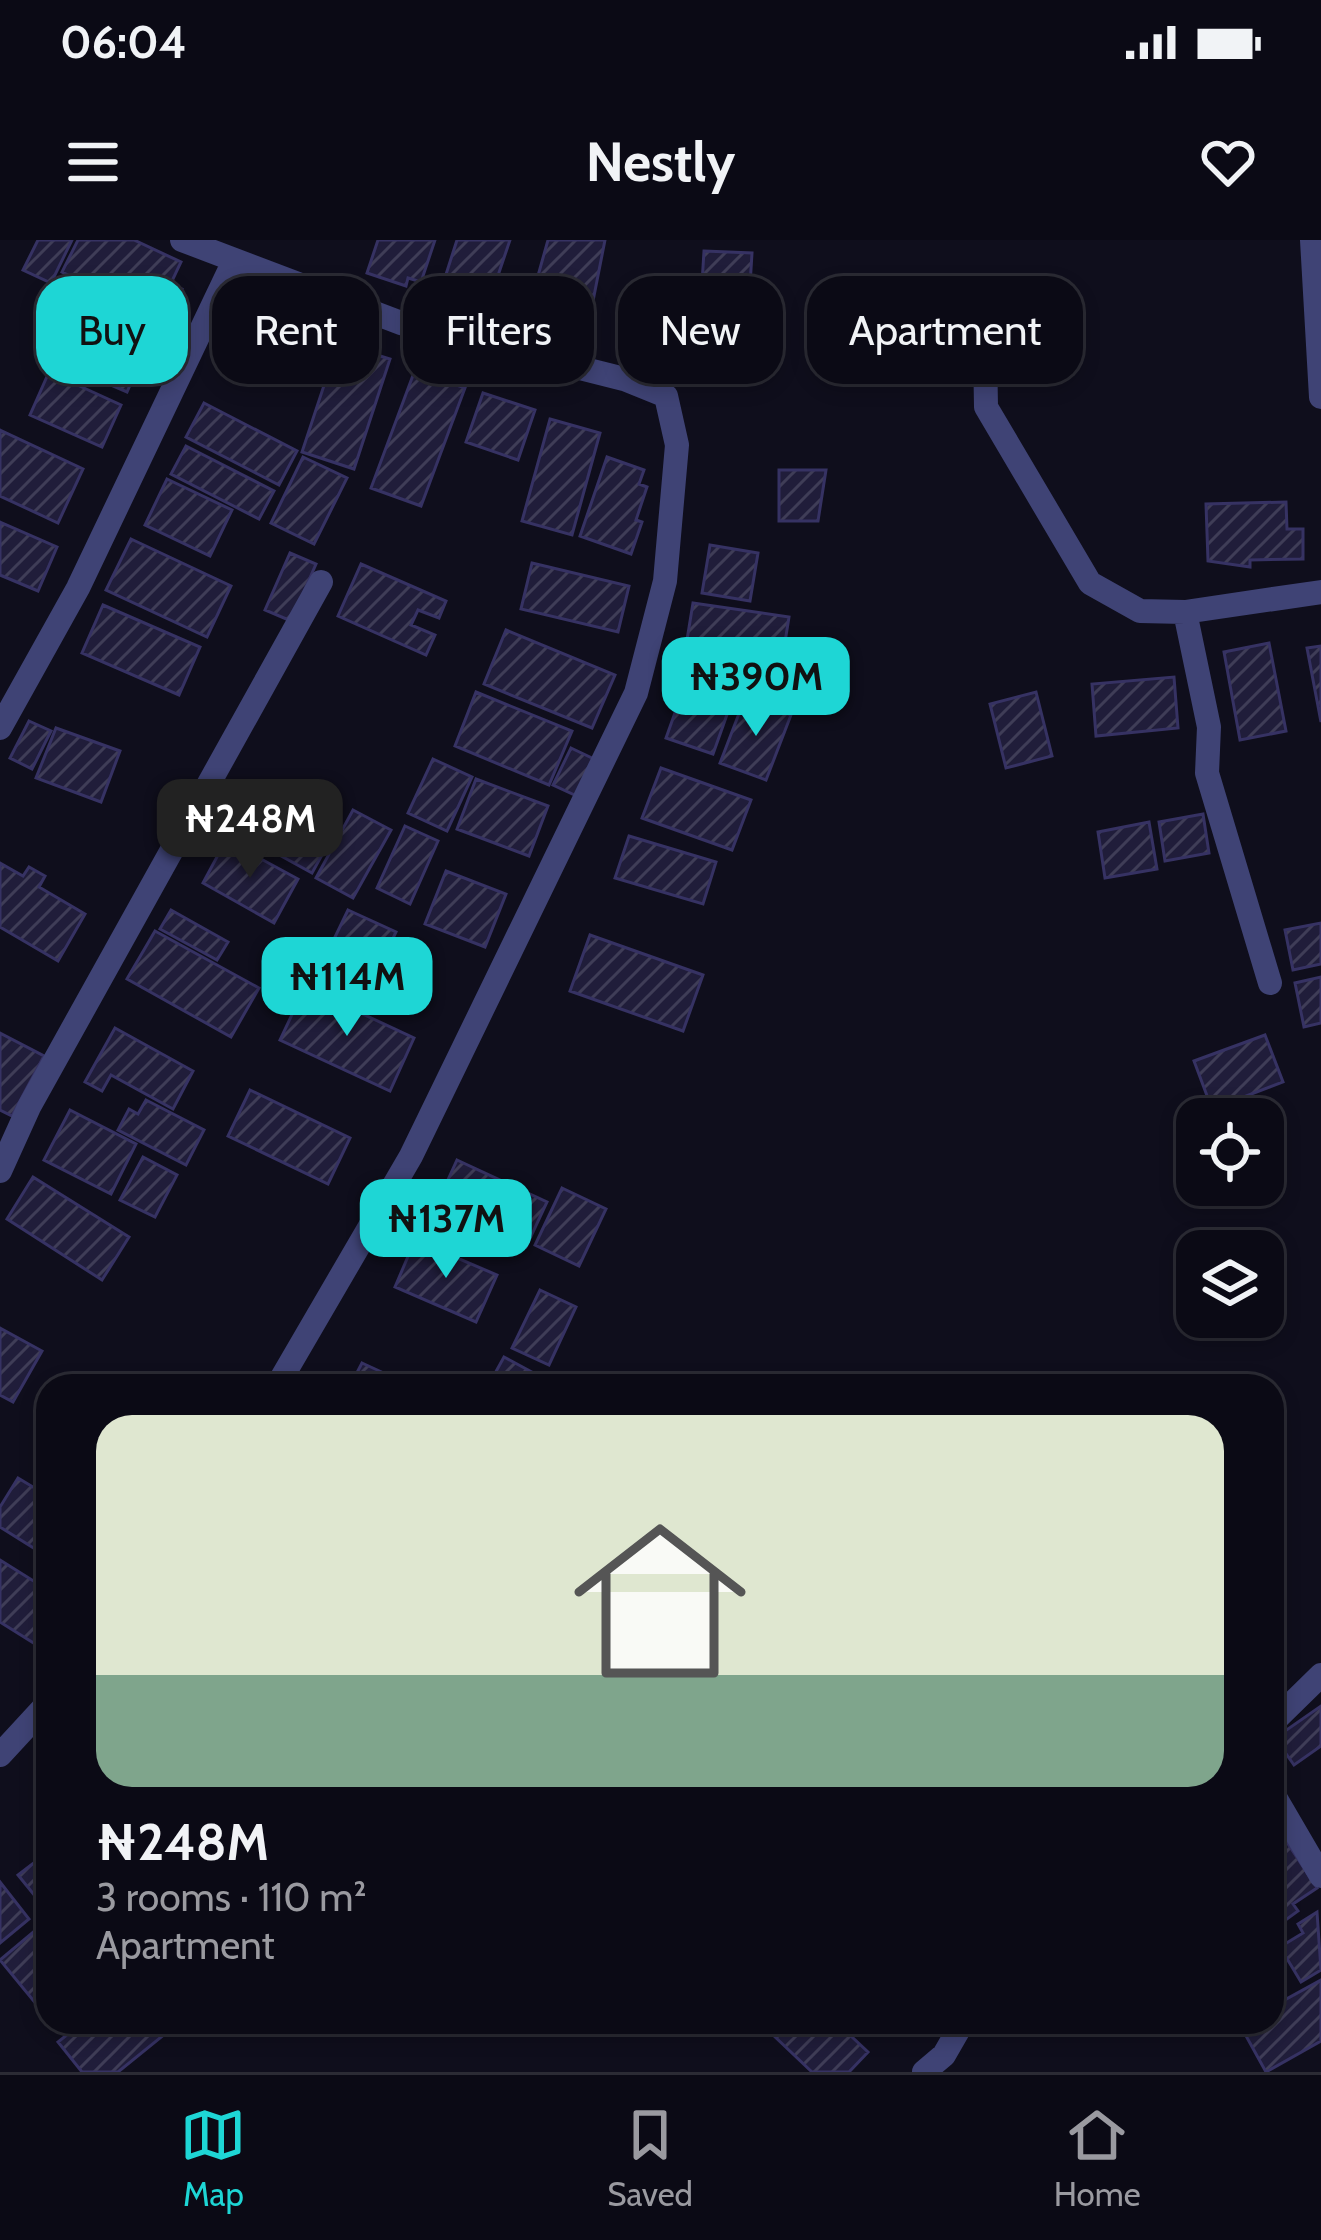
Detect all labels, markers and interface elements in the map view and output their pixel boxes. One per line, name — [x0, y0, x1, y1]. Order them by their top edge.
text: 06:04 — [60, 15, 187, 69]
icon: menu — [60, 129, 126, 195]
text: Nestly — [586, 129, 735, 195]
icon: heart — [1195, 129, 1261, 195]
chip: Buy — [36, 276, 188, 384]
chip: Rent — [212, 276, 379, 384]
chip: Filters — [403, 276, 594, 384]
chip: New — [618, 276, 783, 384]
chip: Apartment — [807, 276, 1083, 384]
pin: ₦390M — [672, 637, 840, 739]
text: ₦390M — [689, 652, 823, 700]
pin: ₦248M — [166, 779, 334, 881]
text: ₦248M — [184, 794, 316, 842]
pin: ₦114M — [263, 937, 431, 1039]
text: ₦114M — [289, 952, 405, 1000]
map controls — [1176, 1098, 1284, 1338]
button: locate — [1176, 1098, 1284, 1206]
pin: ₦137M — [362, 1179, 530, 1281]
text: ₦137M — [387, 1194, 505, 1242]
button: layers — [1176, 1230, 1284, 1338]
icon: home — [552, 1493, 768, 1709]
text: ₦248M — [96, 1811, 269, 1873]
text: 3 rooms · 110 m² — [96, 1873, 366, 1921]
text: Apartment — [96, 1921, 275, 1969]
tab: Map — [180, 2102, 246, 2214]
tab: Saved — [607, 2102, 693, 2214]
tab: Home — [1054, 2102, 1141, 2214]

